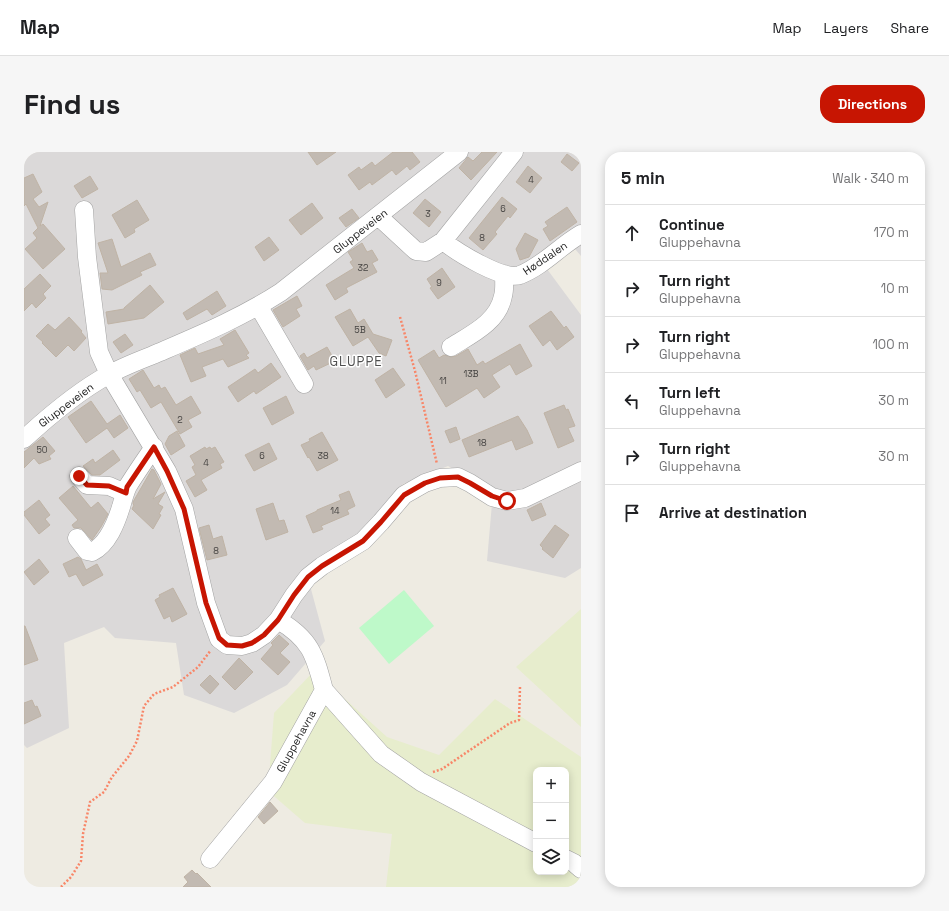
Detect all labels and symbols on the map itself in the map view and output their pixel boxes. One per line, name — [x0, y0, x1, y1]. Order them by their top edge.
house number: 4 — [528, 174, 534, 186]
house number: 6 — [500, 203, 506, 215]
street label: Gluppeveien — [330, 205, 390, 257]
house number: 3 — [425, 208, 431, 220]
house number: 8 — [479, 232, 485, 244]
street label: Høddalen — [520, 238, 570, 278]
house number: 32 — [358, 262, 368, 274]
house number: 9 — [436, 277, 442, 289]
house number: 5B — [354, 324, 366, 336]
district label: GLUPPE — [329, 353, 383, 370]
house number: 13B — [463, 368, 479, 380]
house number: 11 — [439, 375, 447, 387]
street label: Gluppeveien — [36, 380, 96, 430]
house number: 2 — [177, 414, 183, 426]
house number: 18 — [477, 437, 487, 449]
house number: 50 — [36, 444, 48, 456]
house number: 6 — [259, 450, 265, 462]
house number: 38 — [317, 450, 329, 462]
house number: 4 — [203, 457, 209, 469]
route end — [70, 467, 88, 485]
route start — [498, 492, 516, 510]
house number: 14 — [330, 505, 340, 517]
house number: 8 — [213, 545, 219, 557]
street label: Gluppehavna — [273, 707, 319, 775]

